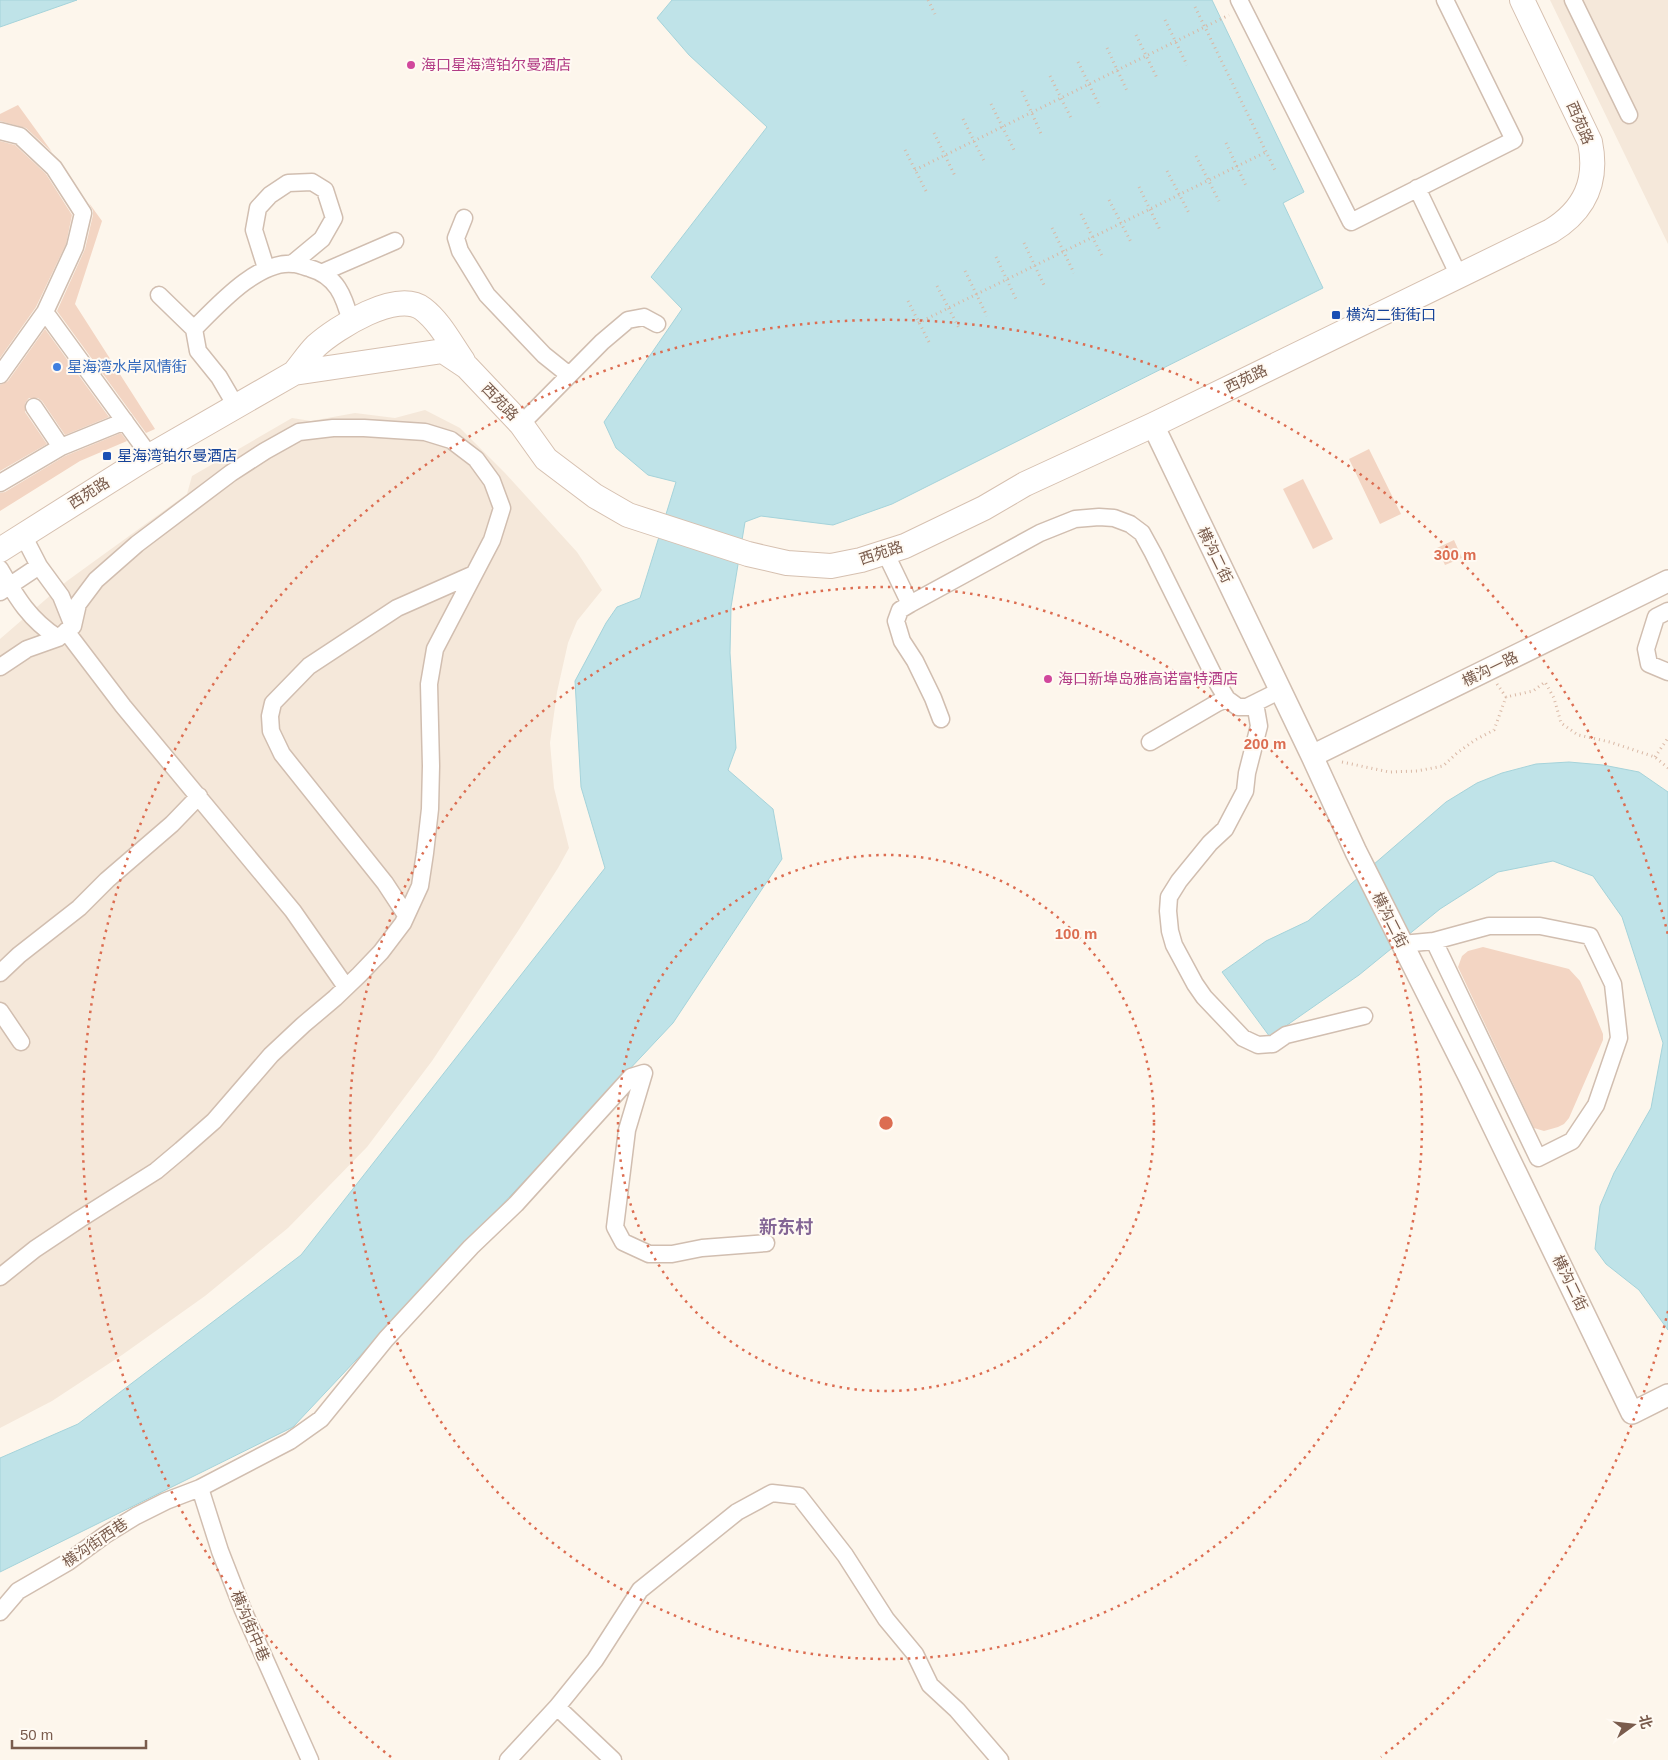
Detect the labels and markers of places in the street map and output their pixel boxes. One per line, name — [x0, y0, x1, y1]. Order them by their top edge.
place label: 海口星海湾铂尔曼酒店 — [421, 56, 571, 73]
marker: 海口星海湾铂尔曼酒店 — [405, 59, 417, 71]
place label: 横沟二街街口 — [1346, 306, 1436, 323]
marker: 横沟二街街口 — [1330, 309, 1342, 321]
place label: 星海湾水岸风情街 — [67, 358, 187, 375]
marker: 星海湾水岸风情街 — [51, 361, 63, 373]
place label: 星海湾铂尔曼酒店 — [117, 447, 237, 464]
marker: 星海湾铂尔曼酒店 — [101, 450, 113, 462]
place label: 海口新埠岛雅高诺富特酒店 — [1058, 670, 1238, 687]
marker: 海口新埠岛雅高诺富特酒店 — [1042, 673, 1054, 685]
centre of rings — [877, 1114, 895, 1132]

